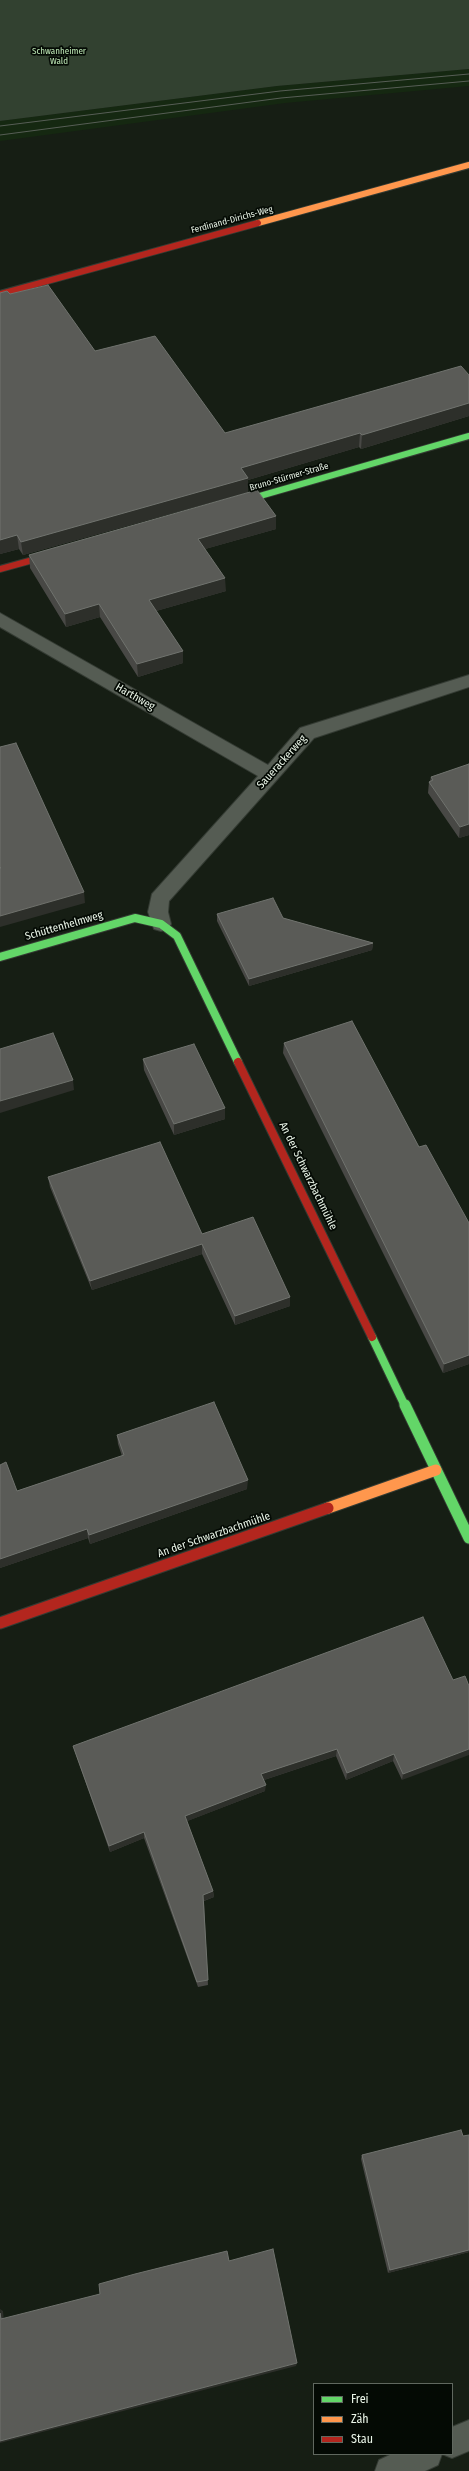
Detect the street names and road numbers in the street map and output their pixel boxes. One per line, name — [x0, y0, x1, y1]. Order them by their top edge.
street label: Ferdinand-Dirichs-Weg — [190, 204, 274, 236]
street label: Bruno-Stürmer-Straße — [248, 461, 330, 493]
street label: Harthweg — [113, 681, 157, 713]
street label: Sauerackerweg — [254, 732, 310, 792]
street label: Schüttenhelmweg — [24, 909, 104, 943]
street label: An der Schwarzbachmühle — [276, 1120, 340, 1232]
street label: An der Schwarzbachmühle — [156, 1509, 272, 1561]

